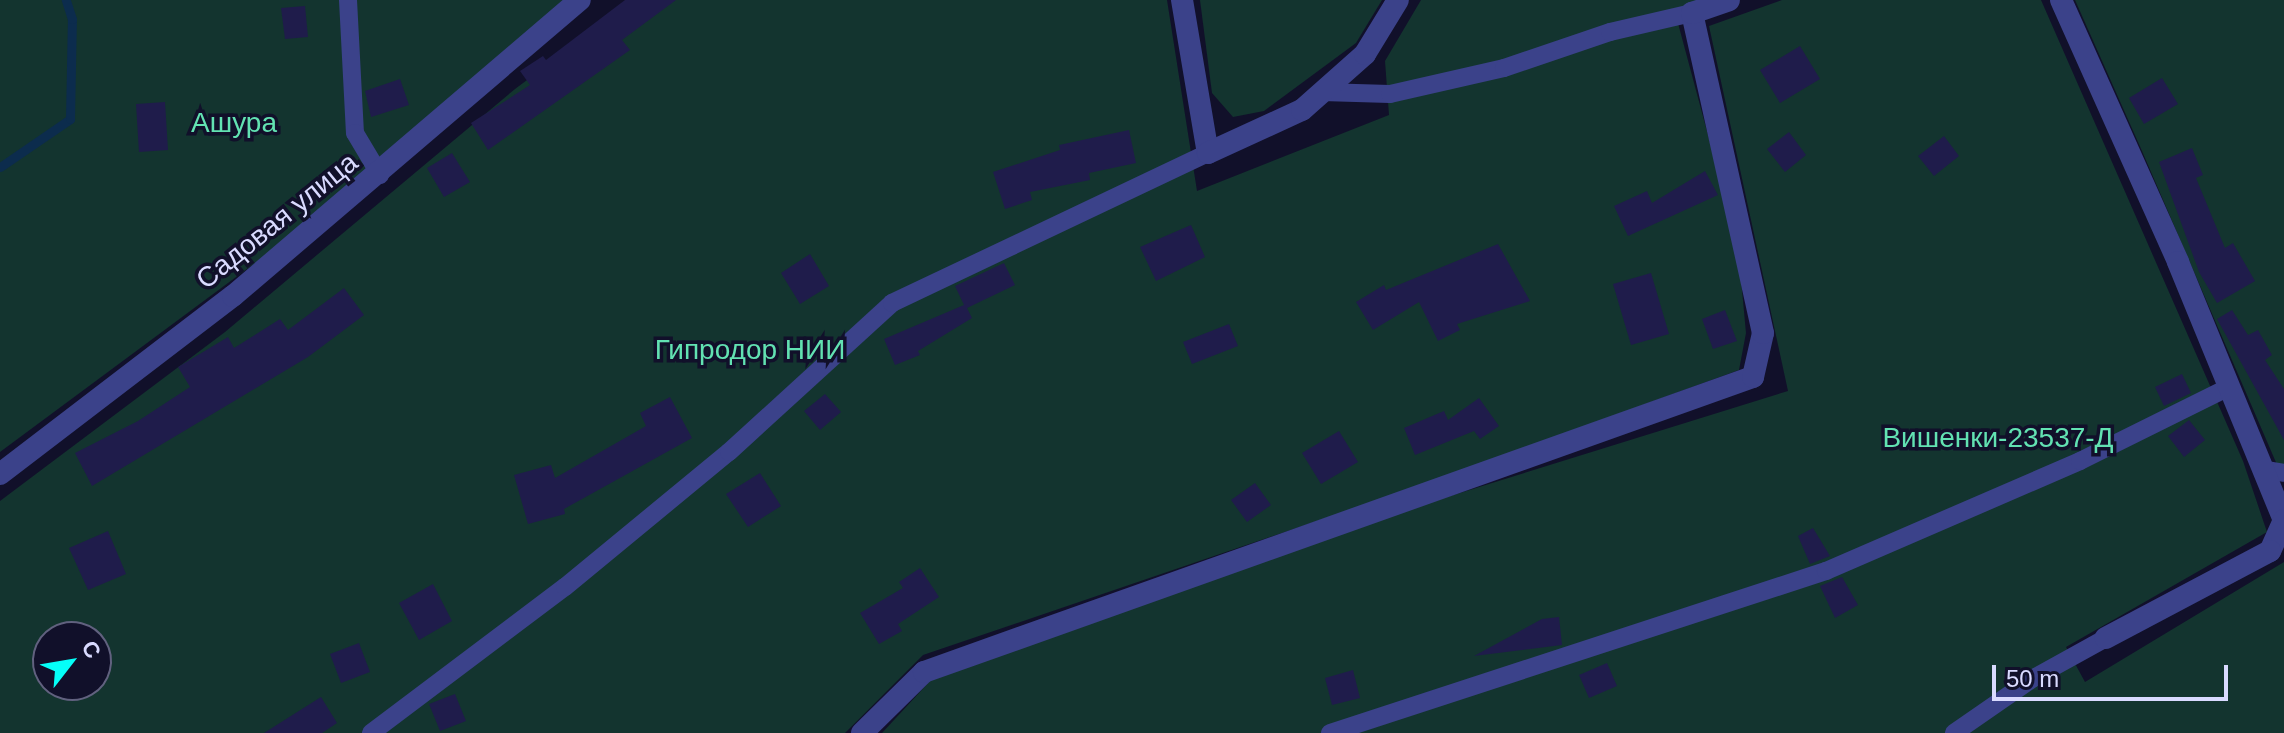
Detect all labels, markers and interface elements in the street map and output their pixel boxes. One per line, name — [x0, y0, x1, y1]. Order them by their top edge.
park label: Ашура — [191, 106, 277, 140]
street label: Садовая улица — [189, 146, 365, 296]
park label: Гипродор НИИ — [655, 333, 845, 367]
park label: Вишенки-23537-Д — [1882, 421, 2114, 455]
north arrow — [32, 621, 112, 701]
text: С — [76, 636, 106, 663]
scale bar — [1996, 649, 2232, 699]
text: 50 m — [2006, 665, 2059, 692]

